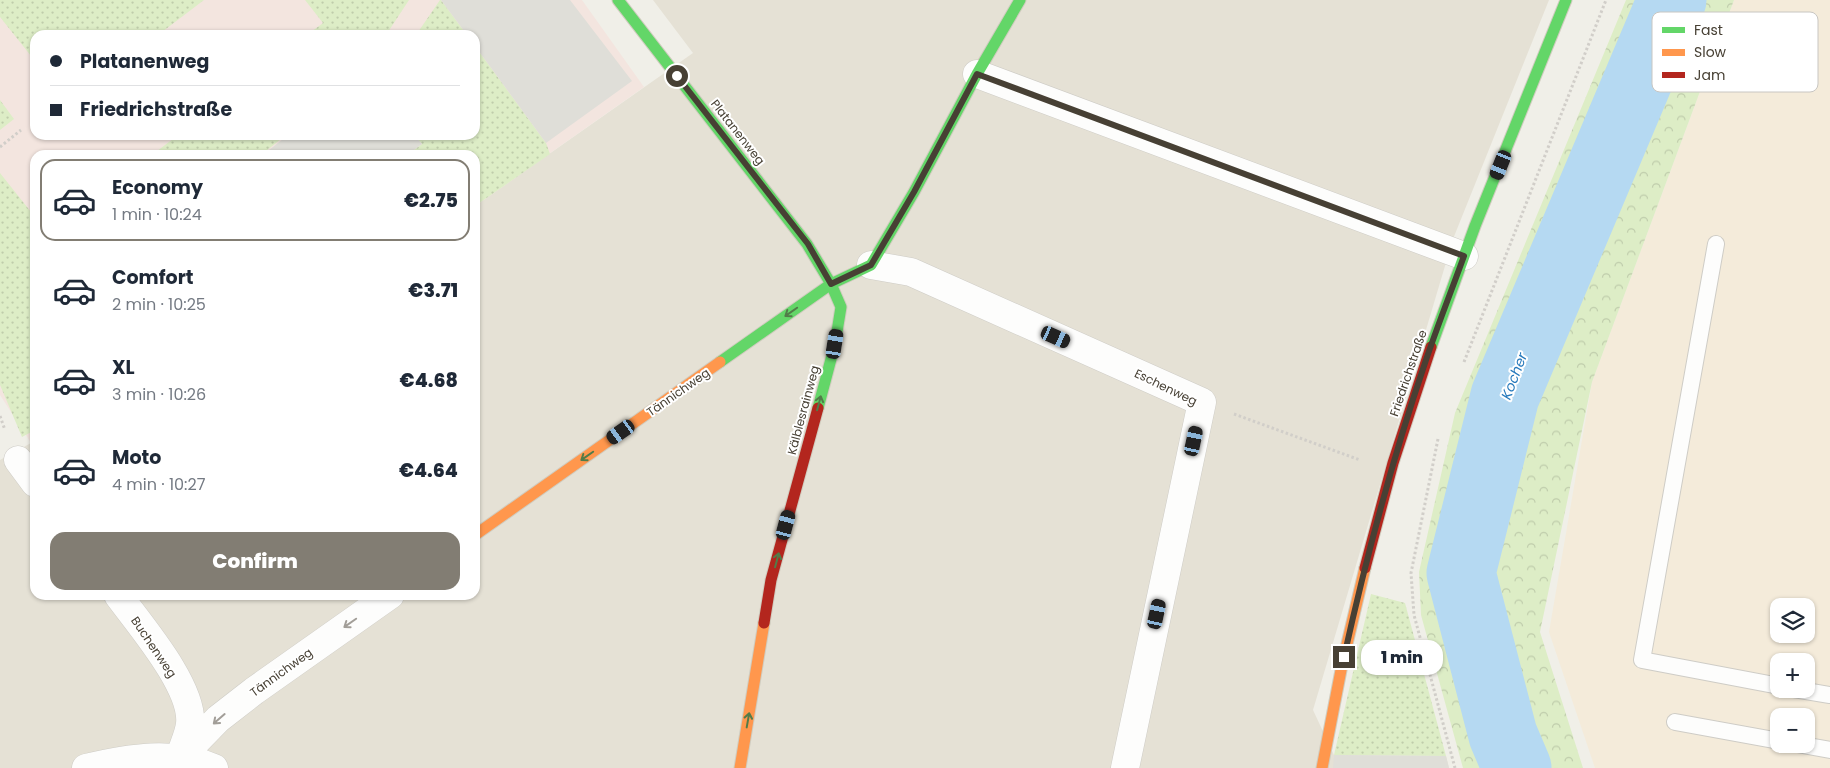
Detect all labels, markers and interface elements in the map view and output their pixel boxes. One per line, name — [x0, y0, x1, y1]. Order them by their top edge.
legend — [1652, 12, 1818, 92]
text: Fast — [1694, 20, 1723, 40]
text: Slow — [1694, 42, 1727, 62]
text: Platanenweg — [80, 48, 209, 75]
route start — [666, 65, 688, 87]
text: Jam — [1694, 65, 1725, 85]
text: Friedrichstraße — [80, 96, 232, 123]
street label: Platanenweg — [707, 96, 769, 168]
car — [1488, 148, 1513, 182]
text: Economy — [112, 174, 203, 201]
icon: car — [52, 178, 97, 223]
text: €2.75 — [404, 187, 458, 214]
text: 1 min · 10:24 — [112, 203, 202, 226]
text: Comfort — [112, 264, 194, 291]
icon: car — [52, 268, 97, 313]
text: €3.71 — [408, 277, 458, 304]
text: 2 min · 10:25 — [112, 293, 206, 316]
one-way arrow — [785, 307, 799, 317]
car — [1039, 324, 1072, 350]
car — [825, 328, 844, 360]
street label: Friedrichstraße — [1385, 328, 1431, 418]
water label: Kocher — [1496, 349, 1532, 402]
text: XL — [112, 354, 135, 381]
icon: car — [52, 358, 97, 403]
street label: Tännichweg — [643, 364, 713, 420]
street label: Kälblesrainweg — [783, 364, 823, 456]
street label: Eschenweg — [1132, 364, 1200, 410]
text: €4.68 — [400, 367, 458, 394]
text: 3 min · 10:26 — [112, 383, 206, 406]
one-way arrow — [815, 396, 824, 412]
car — [604, 417, 637, 447]
car — [1183, 425, 1204, 457]
text: Moto — [112, 444, 161, 471]
icon: car — [52, 448, 97, 493]
one-way arrow — [580, 451, 594, 461]
text: €4.64 — [399, 457, 458, 484]
text: 4 min · 10:27 — [112, 473, 205, 496]
car — [774, 509, 797, 541]
button: Confirm — [50, 532, 460, 590]
one-way arrow — [773, 553, 782, 569]
car — [1146, 598, 1167, 630]
map controls — [1770, 598, 1815, 753]
button: layers — [1770, 598, 1815, 643]
street label: Buchenweg — [127, 613, 181, 681]
one-way arrow — [343, 618, 357, 628]
callout: 1 min — [1362, 640, 1444, 674]
street label: Tännichweg — [246, 644, 316, 700]
route end — [1333, 646, 1355, 668]
text: 1 min — [1381, 646, 1423, 669]
button: + — [1770, 653, 1815, 698]
button: − — [1770, 708, 1815, 753]
one-way arrow — [743, 712, 753, 728]
one-way arrow — [213, 713, 226, 725]

